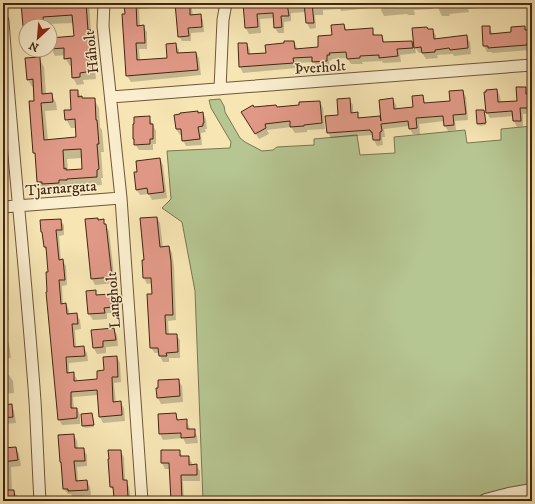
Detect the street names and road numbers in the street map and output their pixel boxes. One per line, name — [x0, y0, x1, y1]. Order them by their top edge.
street label: Háholt — [80, 29, 103, 74]
street label: Þverholt — [294, 56, 346, 79]
street label: Tjarnargata — [25, 176, 98, 200]
street label: Langholt — [102, 271, 125, 329]

